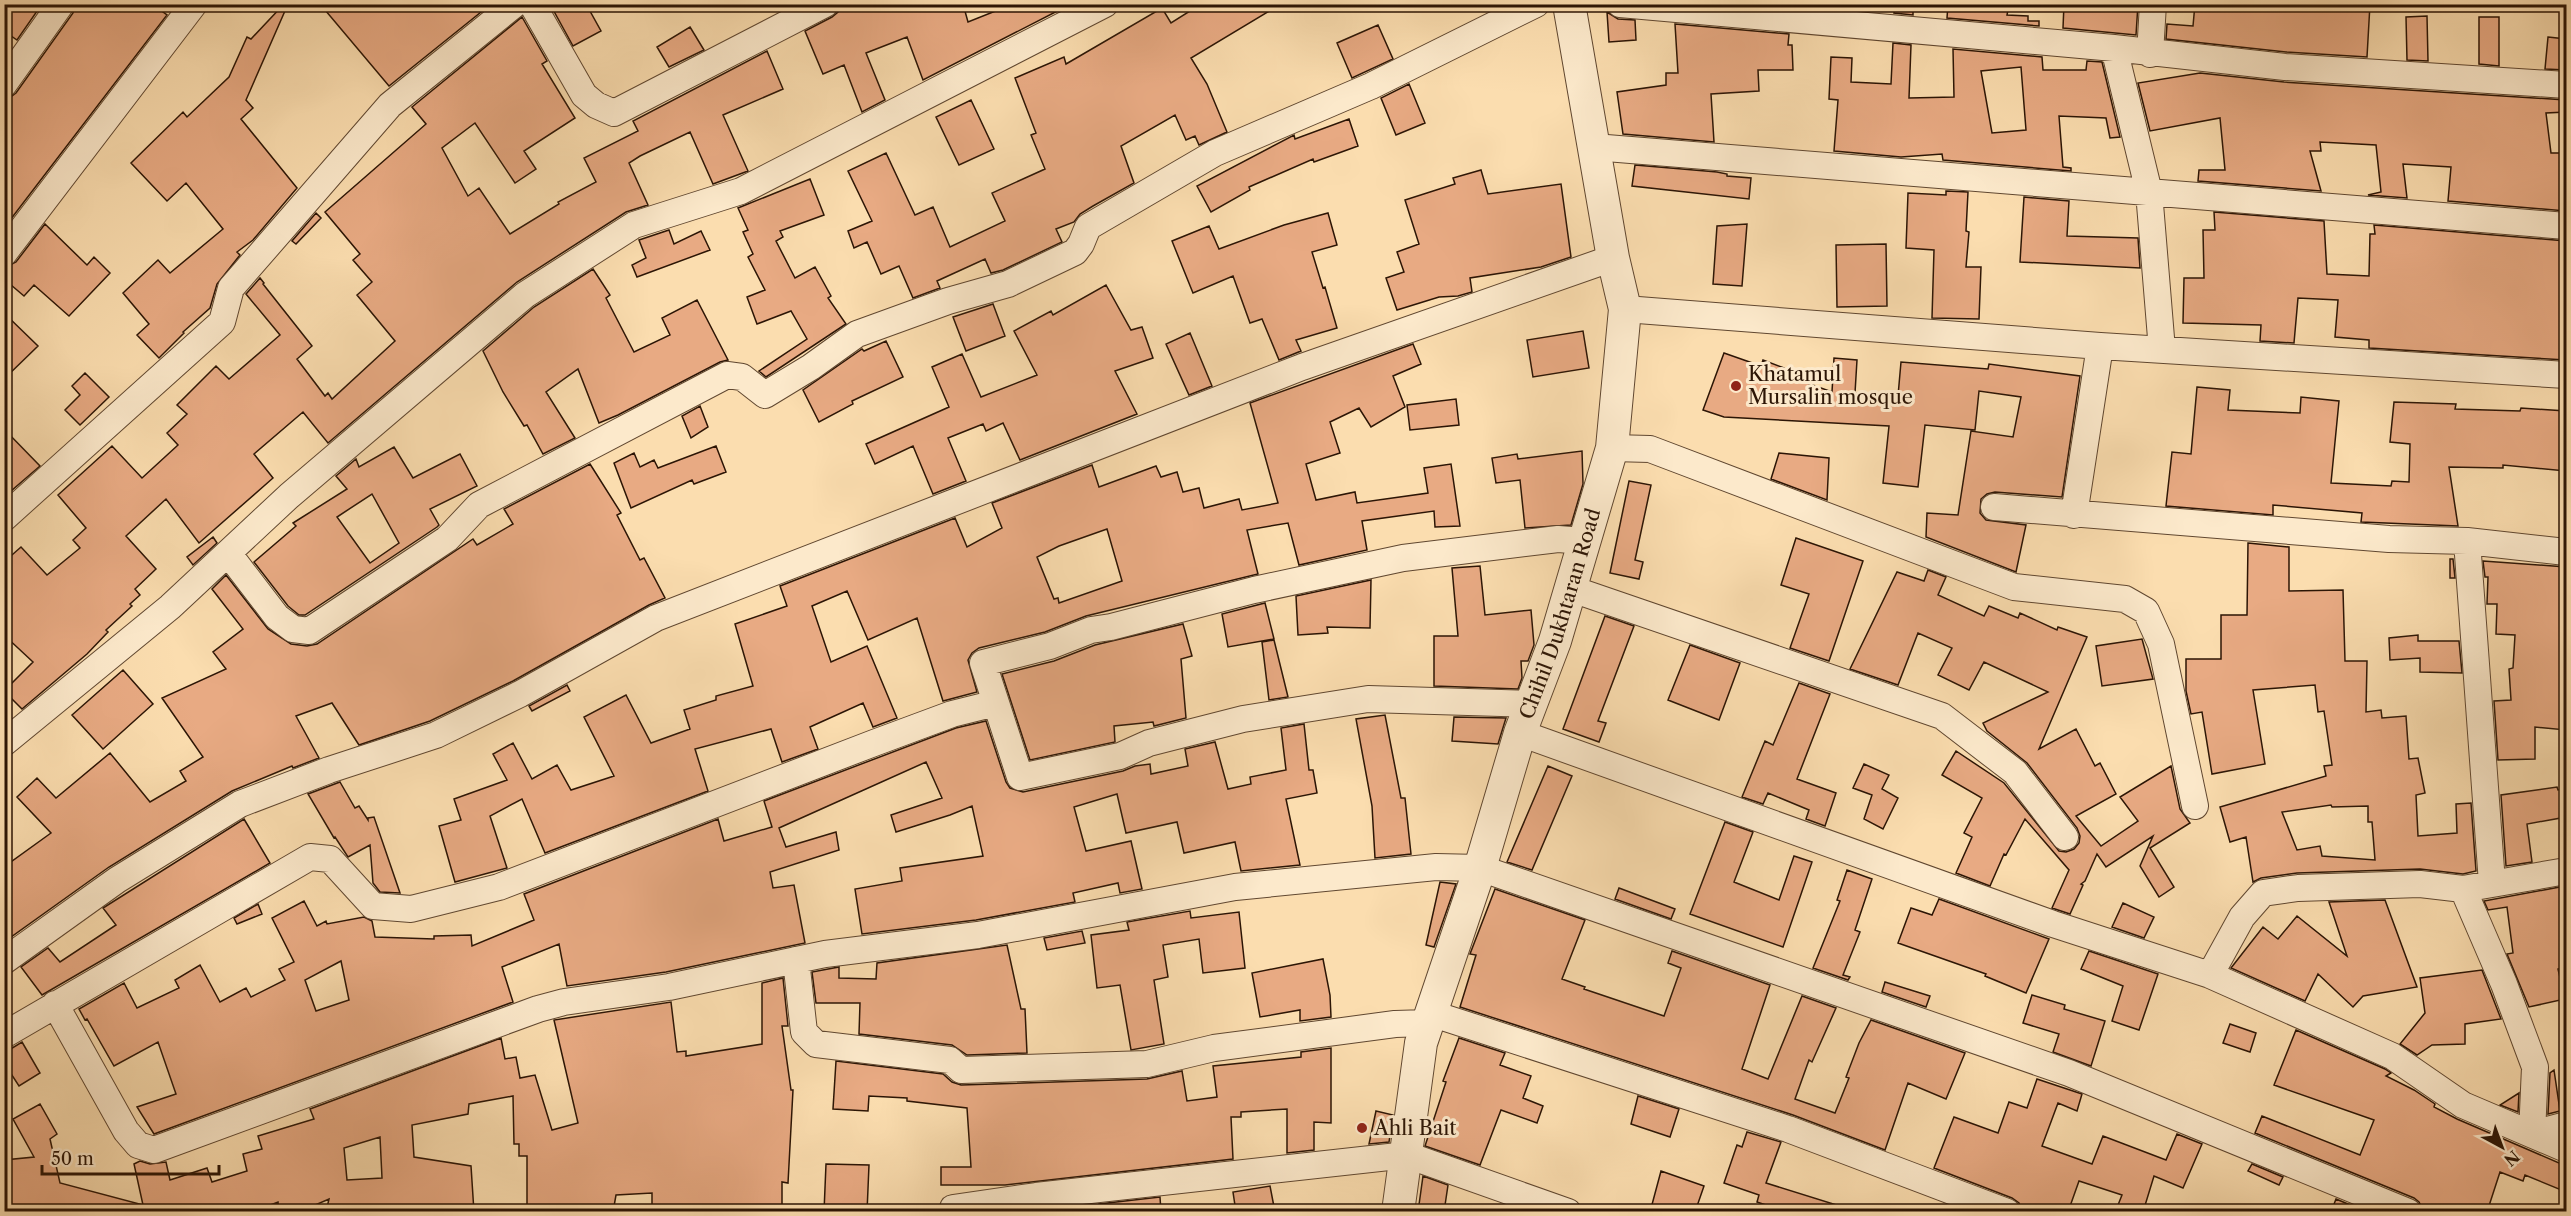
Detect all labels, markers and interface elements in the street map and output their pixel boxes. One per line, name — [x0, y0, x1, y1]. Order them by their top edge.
place label: Khatamul Mursalin mosque — [1748, 362, 1913, 409]
marker: Khatamul Mursalin mosque — [1729, 379, 1743, 393]
street label: Chihil Dukhtaran Road — [1514, 505, 1606, 723]
place label: Ahli Bait — [1373, 1116, 1456, 1140]
north arrow — [2472, 1117, 2532, 1177]
marker: Ahli Bait — [1355, 1121, 1369, 1135]
scale bar — [42, 1138, 219, 1176]
text: N — [2500, 1146, 2524, 1170]
text: 50 m — [51, 1148, 94, 1170]

